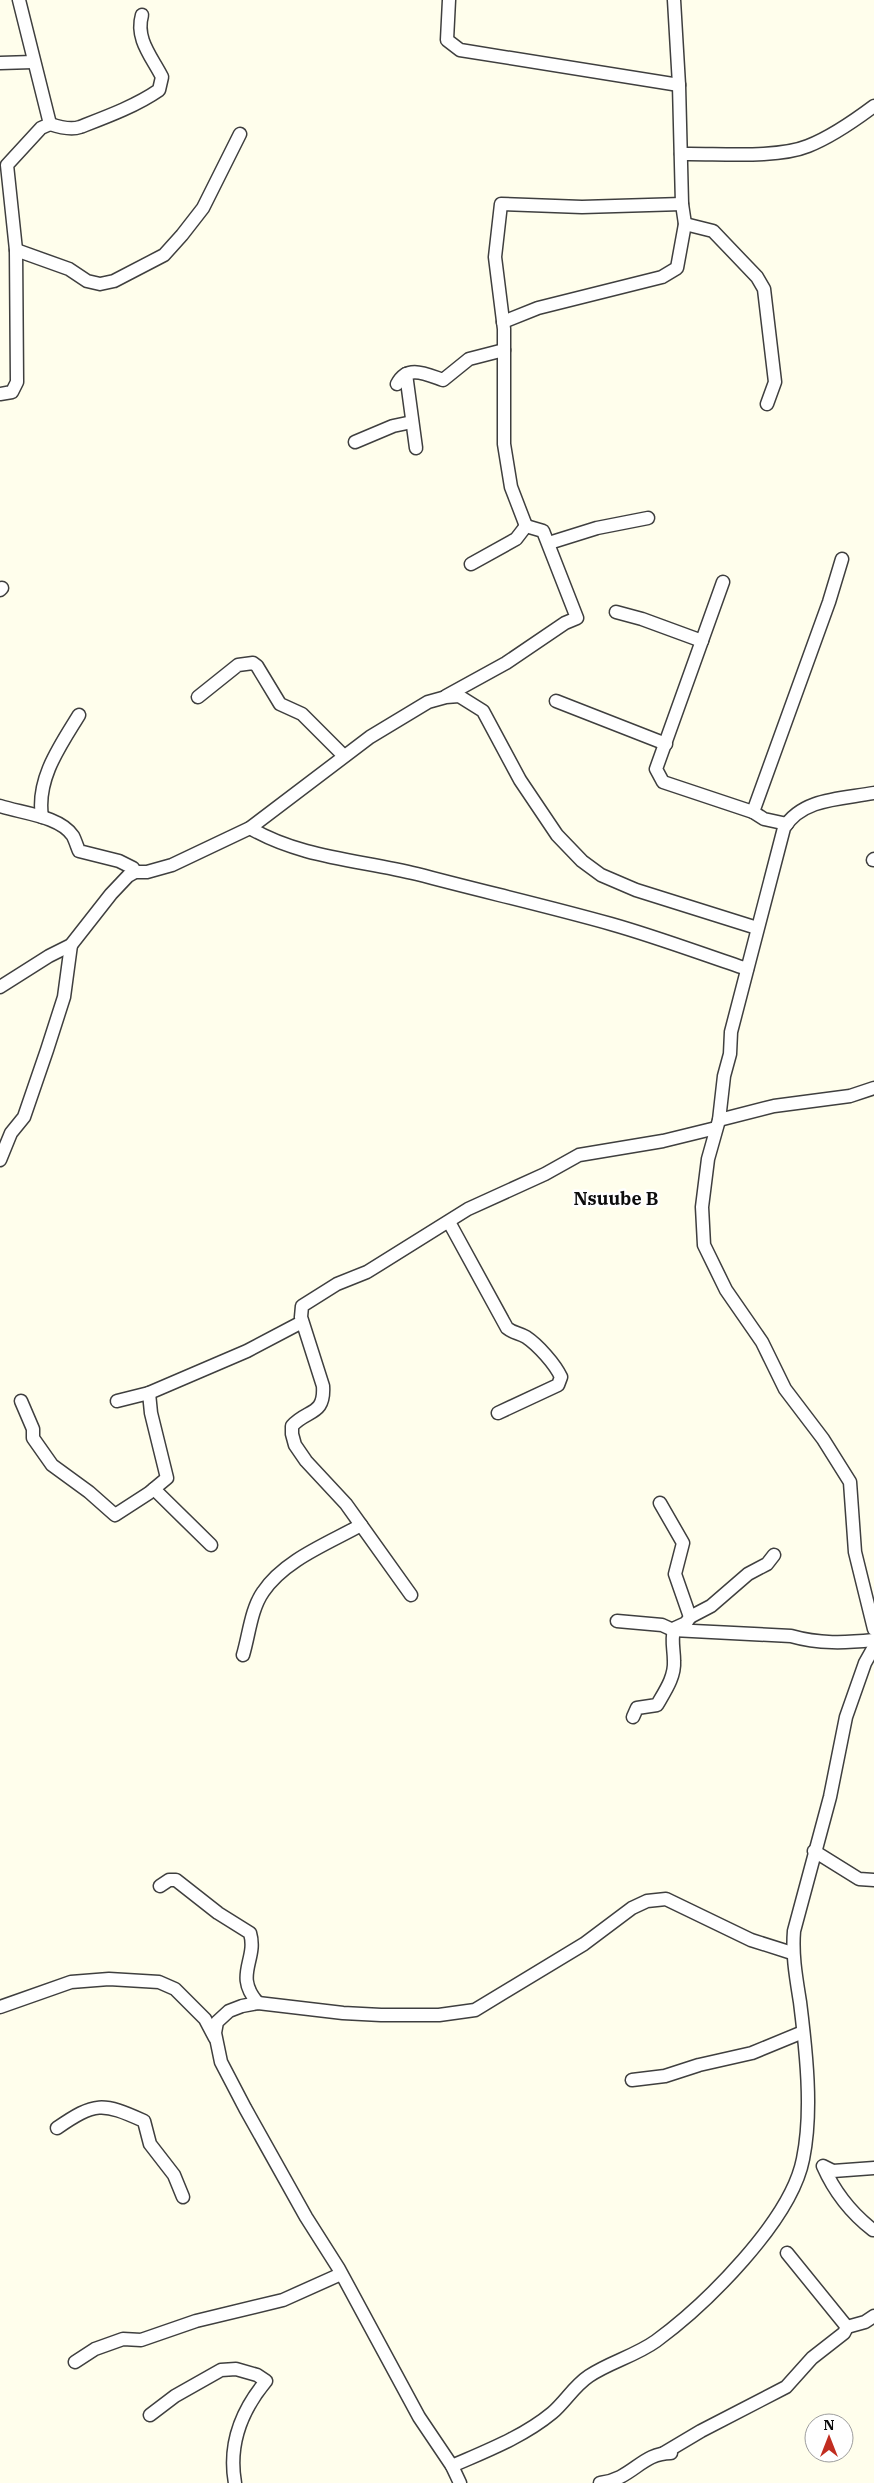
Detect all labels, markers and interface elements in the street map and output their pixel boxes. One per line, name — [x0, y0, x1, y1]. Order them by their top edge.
district label: Nsuube B — [574, 1187, 658, 1210]
north arrow — [804, 2413, 854, 2463]
text: N — [823, 2416, 835, 2434]

